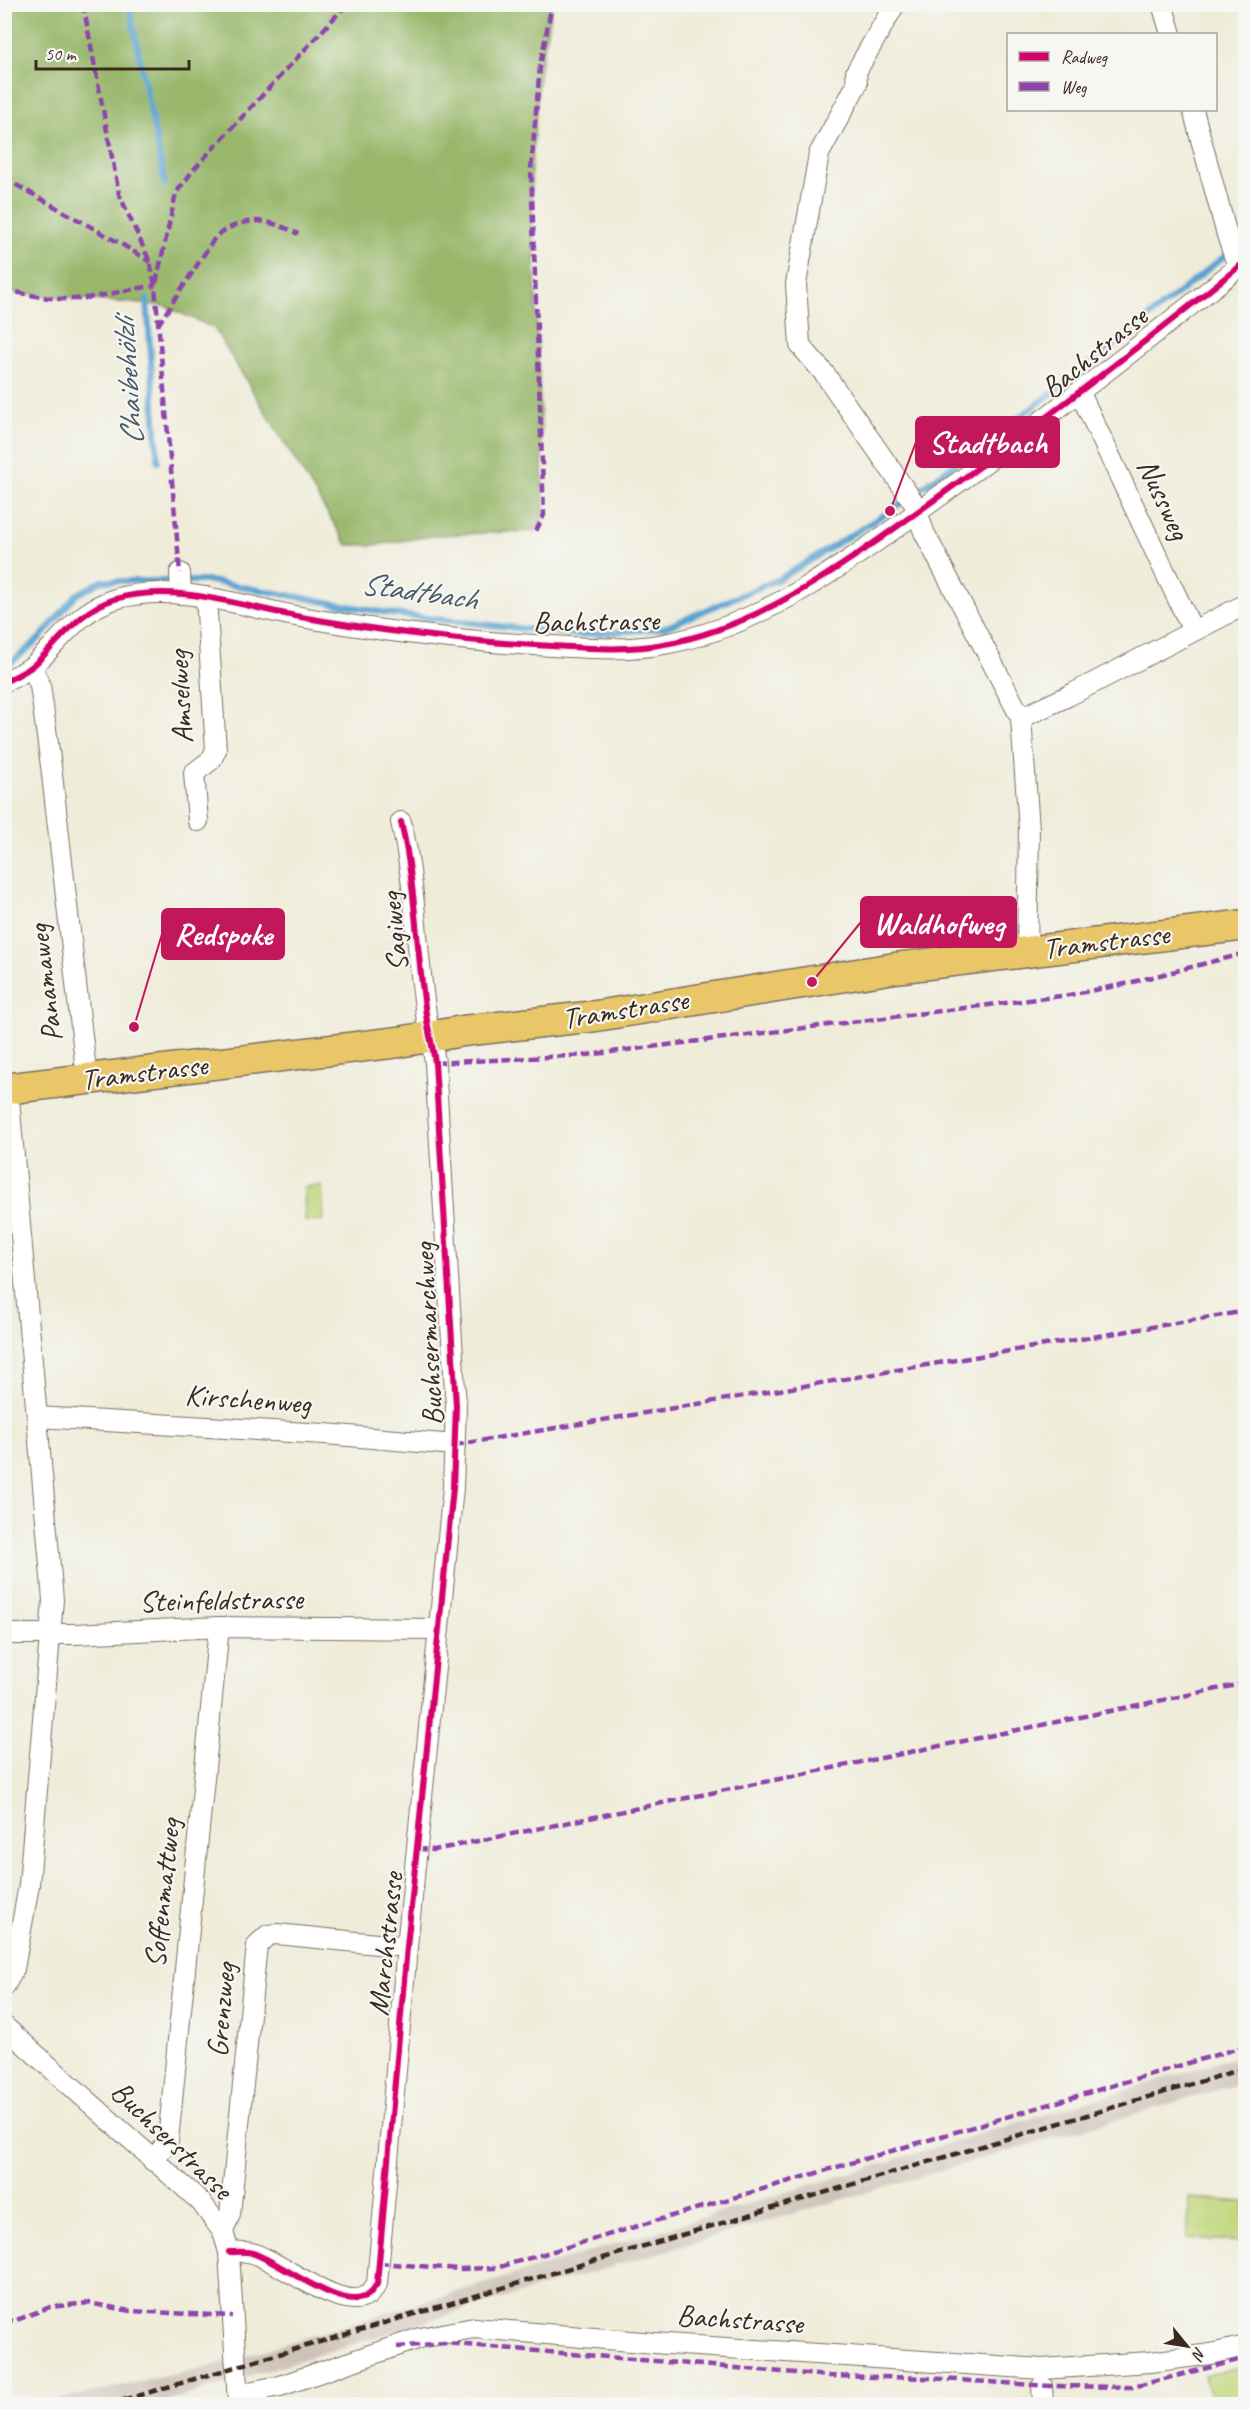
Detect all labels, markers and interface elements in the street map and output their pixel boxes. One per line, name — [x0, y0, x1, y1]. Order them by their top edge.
scale bar — [36, 33, 189, 71]
legend — [1007, 33, 1217, 111]
text: 50 m — [45, 43, 78, 65]
text: Radweg — [1061, 46, 1109, 68]
text: Weg — [1061, 76, 1088, 98]
street label: Bachstrasse — [1033, 296, 1157, 406]
water label: Chaibehölzli — [103, 309, 153, 447]
callout: Stadtbach — [916, 417, 1059, 467]
text: Stadtbach — [929, 422, 1048, 463]
street label: Nussweg — [1129, 452, 1200, 547]
water label: Stadtbach — [358, 563, 482, 620]
street label: Bachstrasse — [533, 601, 662, 641]
street label: Amselweg — [158, 647, 201, 744]
street label: Sagiweg — [371, 888, 417, 974]
callout: Waldhofweg — [861, 897, 1016, 947]
text: Waldhofweg — [874, 903, 1007, 944]
callout: Redspoke — [162, 909, 284, 959]
text: Redspoke — [174, 914, 274, 955]
street label: Tramstrasse — [1041, 914, 1173, 968]
street label: Panamaweg — [19, 921, 71, 1044]
street label: Tramstrasse — [559, 980, 693, 1038]
street label: Tramstrasse — [79, 1045, 211, 1099]
street label: Buchsermarchweg — [404, 1240, 452, 1427]
street label: Kirschenweg — [184, 1376, 314, 1422]
street label: Steinfeldstrasse — [139, 1580, 305, 1620]
street label: Soffenmattweg — [135, 1814, 189, 1969]
street label: Marchstrasse — [359, 1868, 412, 2018]
street label: Grenzweg — [198, 1959, 244, 2058]
street label: Buchserstrasse — [103, 2072, 243, 2209]
street label: Bachstrasse — [676, 2296, 807, 2343]
north arrow — [1157, 2316, 1217, 2376]
text: N — [1186, 2344, 1210, 2365]

